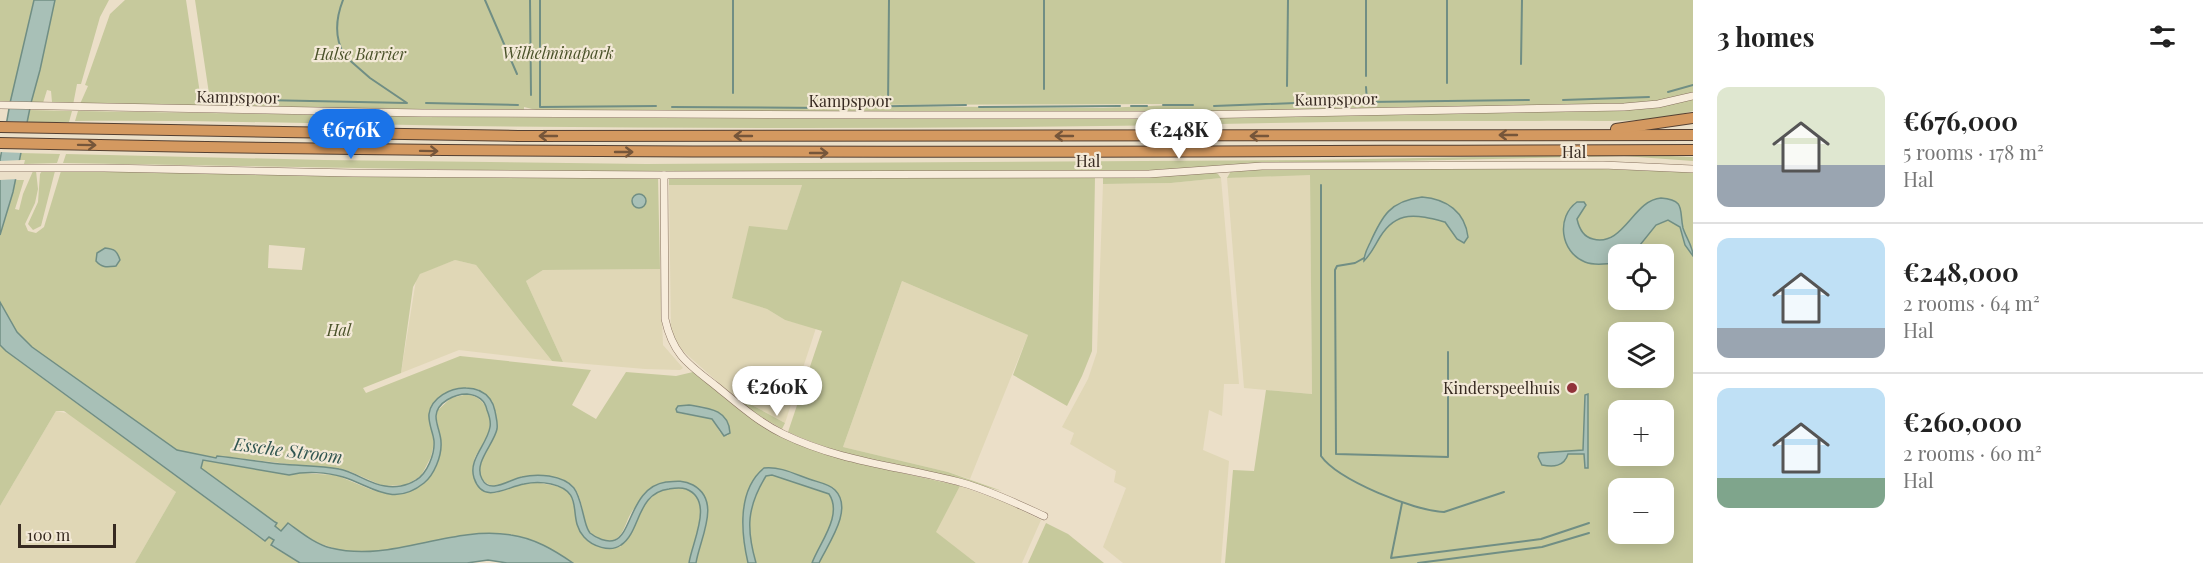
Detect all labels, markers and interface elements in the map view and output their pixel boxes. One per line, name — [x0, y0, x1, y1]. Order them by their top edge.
text: 3 homes — [1717, 19, 1814, 54]
icon: filters — [2146, 20, 2179, 53]
park label: Wilhelminapark — [502, 42, 614, 63]
park label: Halse Barrier — [313, 43, 407, 64]
street label: Kampspoor — [196, 85, 280, 108]
street label: Kampspoor — [1294, 87, 1378, 110]
street label: Kampspoor — [808, 90, 892, 111]
text: €676,000 — [1903, 103, 2018, 138]
pin: €676K — [309, 109, 393, 160]
pin: €248K — [1137, 109, 1221, 160]
icon: home — [1765, 111, 1837, 183]
text: €676K — [322, 115, 380, 142]
text: €248K — [1149, 115, 1209, 142]
one-way arrow — [1498, 129, 1518, 141]
one-way arrow — [538, 130, 558, 142]
one-way arrow — [733, 130, 753, 142]
one-way arrow — [1054, 130, 1074, 142]
one-way arrow — [1249, 130, 1269, 142]
text: 5 rooms · 178 m² — [1903, 138, 2044, 165]
one-way arrow — [77, 139, 97, 151]
street label: Hal — [1562, 141, 1587, 162]
one-way arrow — [419, 145, 439, 157]
one-way arrow — [614, 146, 634, 158]
one-way arrow — [809, 147, 829, 159]
street label: Hal — [1076, 150, 1101, 171]
text: Hal — [1903, 165, 1934, 192]
map controls — [1608, 244, 1674, 544]
button: locate — [1608, 244, 1674, 310]
text: €248,000 — [1903, 254, 2019, 289]
icon: home — [1765, 262, 1837, 334]
text: 2 rooms · 64 m² — [1903, 289, 2040, 316]
text: Hal — [1903, 316, 1934, 343]
park label: Hal — [326, 319, 352, 340]
button: layers — [1608, 322, 1674, 388]
pin: €260K — [735, 366, 819, 417]
text: €260K — [746, 372, 808, 399]
place label: Kinderspeelhuis — [1443, 377, 1560, 398]
marker: Kinderspeelhuis — [1565, 381, 1579, 395]
button: + — [1608, 400, 1674, 466]
text: €260,000 — [1903, 404, 2022, 439]
icon: home — [1765, 412, 1837, 484]
water label: Essche Stroom — [231, 431, 344, 469]
text: 2 rooms · 60 m² — [1903, 439, 2042, 466]
text: Hal — [1903, 466, 1934, 493]
button: − — [1608, 478, 1674, 544]
scale bar — [18, 521, 116, 548]
text: 100 m — [27, 524, 70, 545]

